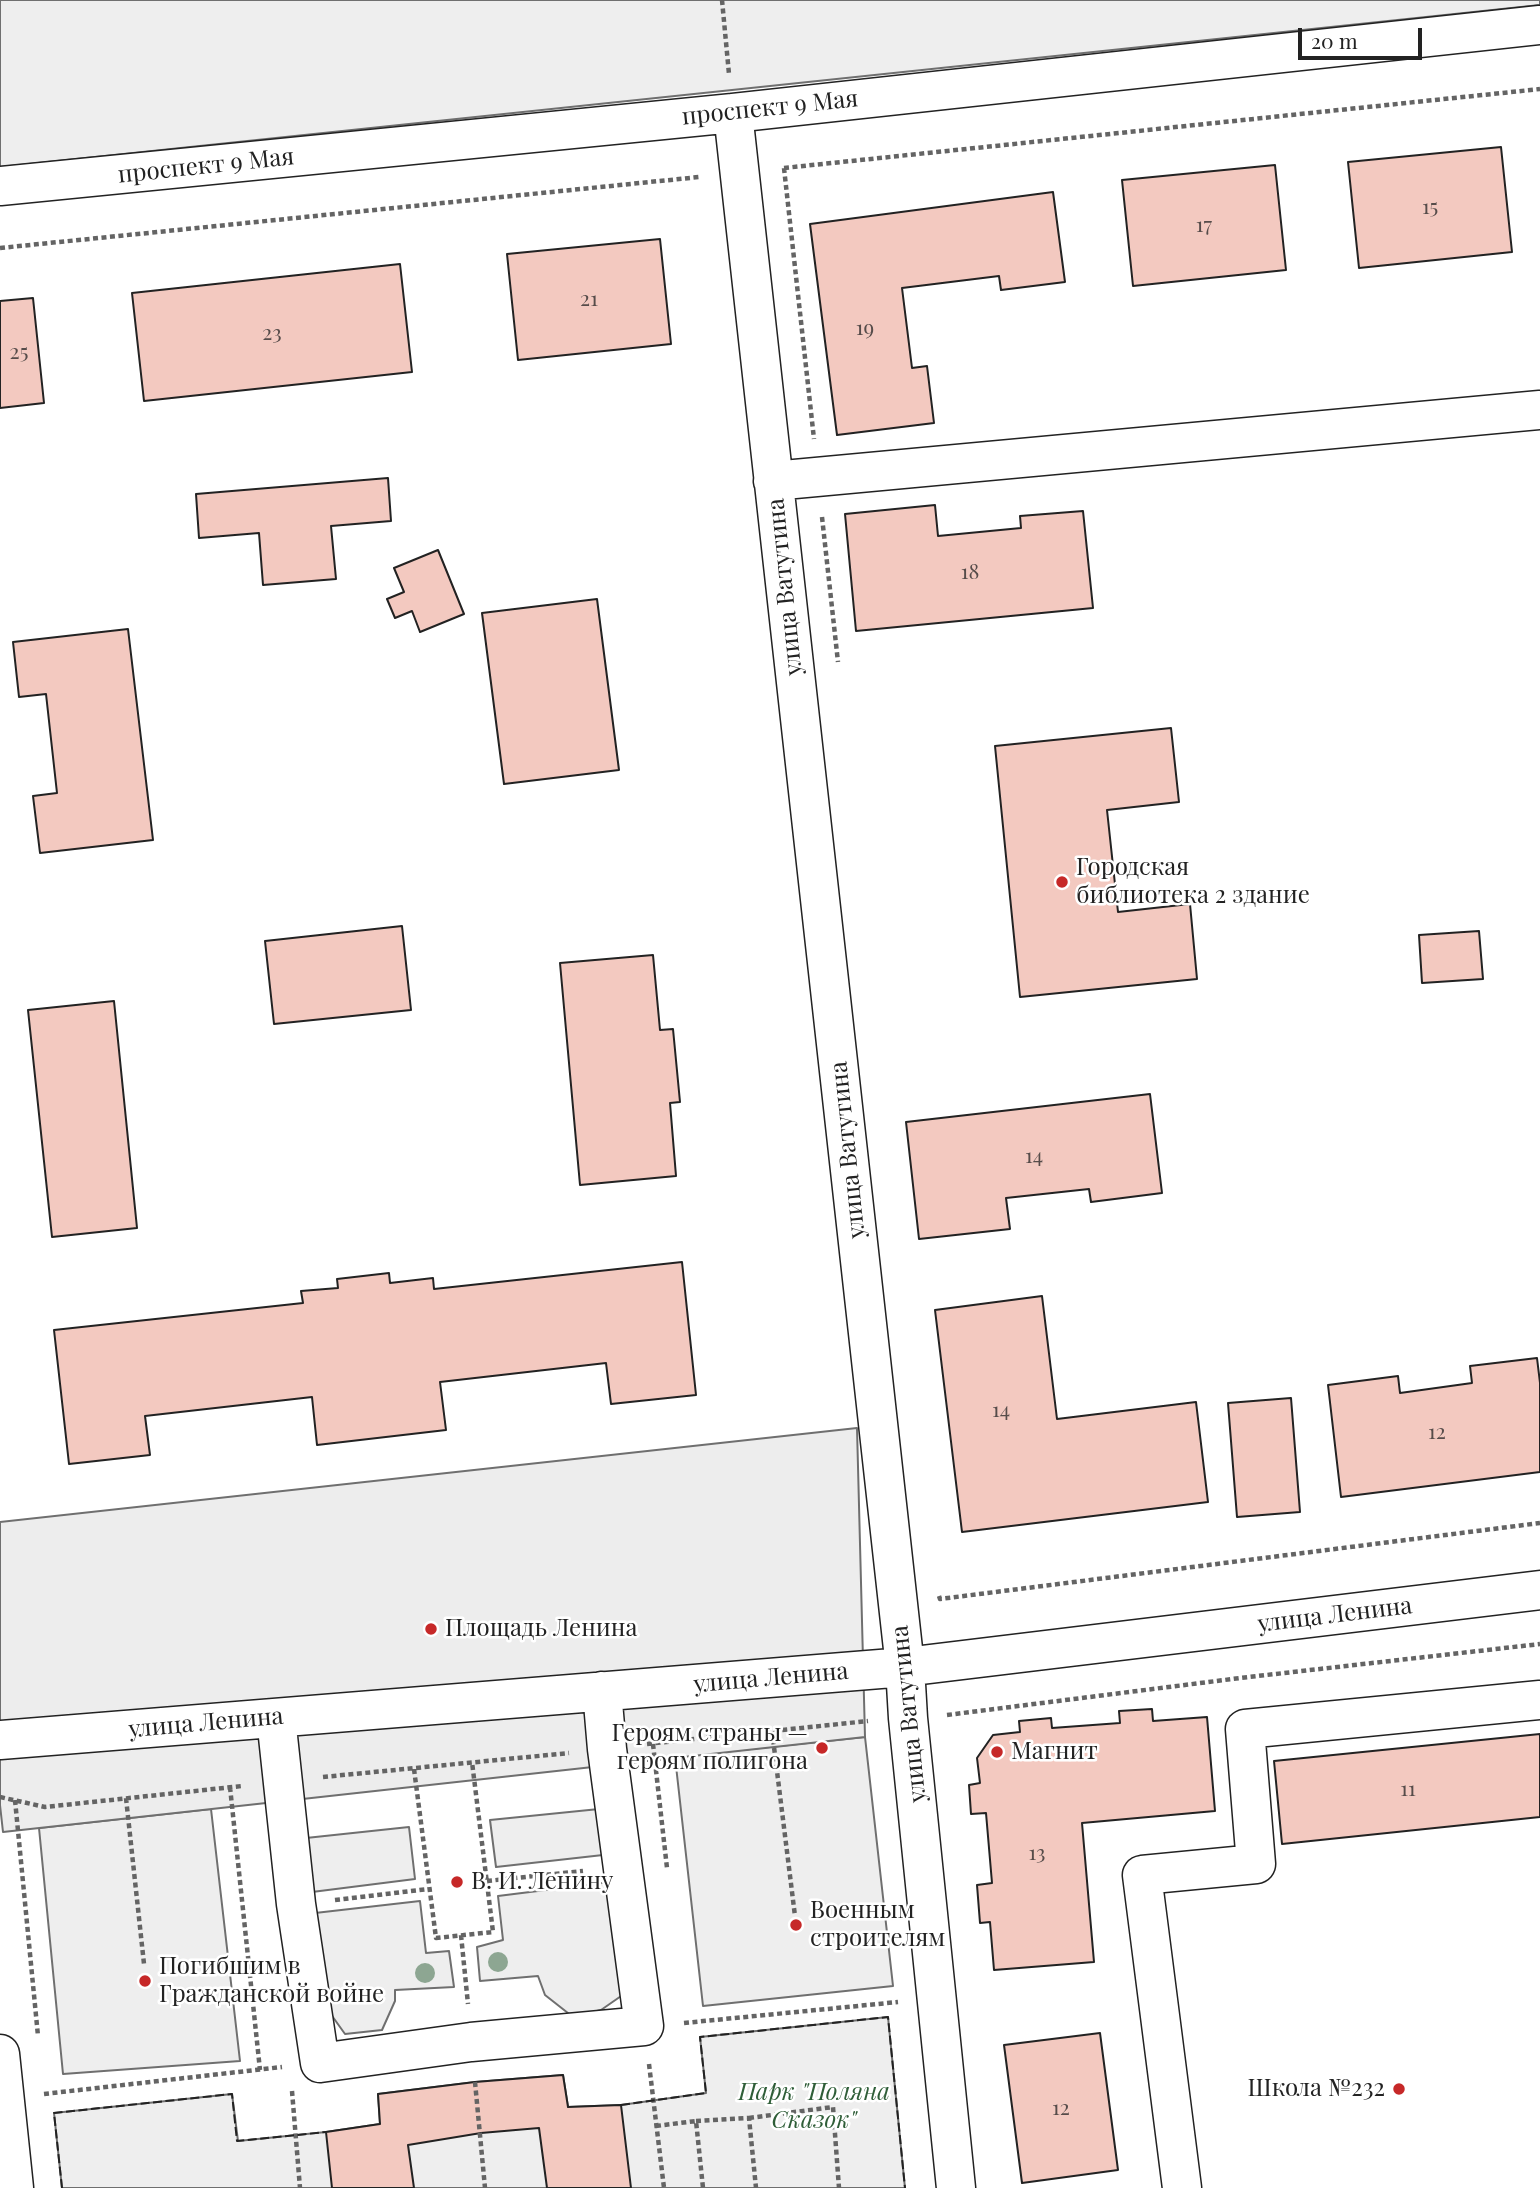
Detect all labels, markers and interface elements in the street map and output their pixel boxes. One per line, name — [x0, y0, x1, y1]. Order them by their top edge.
scale bar — [1302, 14, 1426, 58]
text: 20 m — [1311, 26, 1358, 54]
street label: проспект 9 Мая — [680, 84, 860, 132]
street label: проспект 9 Мая — [116, 142, 296, 190]
house number: 15 — [1422, 194, 1438, 220]
house number: 17 — [1196, 212, 1212, 238]
house number: 21 — [580, 286, 598, 312]
house number: 19 — [856, 315, 874, 341]
house number: 23 — [262, 320, 282, 346]
house number: 25 — [10, 339, 28, 365]
street label: улица Ватутина — [761, 497, 809, 677]
house number: 18 — [961, 559, 979, 585]
place label: Городская библиотека 2 здание — [1076, 854, 1310, 910]
marker: Городская библиотека 2 здание — [1054, 874, 1070, 890]
street label: улица Ватутина — [824, 1060, 872, 1240]
house number: 14 — [1025, 1143, 1043, 1169]
house number: 14 — [992, 1397, 1010, 1423]
house number: 12 — [1428, 1419, 1446, 1445]
street label: улица Ленина — [1256, 1591, 1414, 1639]
place label: Площадь Ленина — [445, 1615, 637, 1643]
marker: Площадь Ленина — [423, 1621, 439, 1637]
street label: улица Ватутина — [885, 1624, 933, 1804]
street label: улица Ленина — [692, 1657, 850, 1699]
street label: улица Ленина — [127, 1702, 285, 1744]
place label: Героям страны — героям полигона — [612, 1720, 808, 1776]
place label: Магнит — [1011, 1738, 1098, 1766]
marker: Героям страны — героям полигона — [814, 1740, 830, 1756]
marker: Магнит — [989, 1744, 1005, 1760]
house number: 11 — [1400, 1776, 1416, 1802]
house number: 13 — [1029, 1840, 1045, 1866]
place label: В. И. Ленину — [471, 1868, 613, 1896]
marker: В. И. Ленину — [449, 1874, 465, 1890]
place label: Военным строителям — [810, 1897, 945, 1953]
marker: Военным строителям — [788, 1917, 804, 1933]
place label: Погибшим в Гражданской войне — [159, 1953, 384, 2009]
marker: Погибшим в Гражданской войне — [137, 1973, 153, 1989]
place label: Школа №232 — [1248, 2075, 1385, 2103]
park label: Парк "Поляна Сказок" — [738, 2079, 890, 2135]
marker: Школа №232 — [1391, 2081, 1407, 2097]
house number: 12 — [1052, 2095, 1070, 2121]

